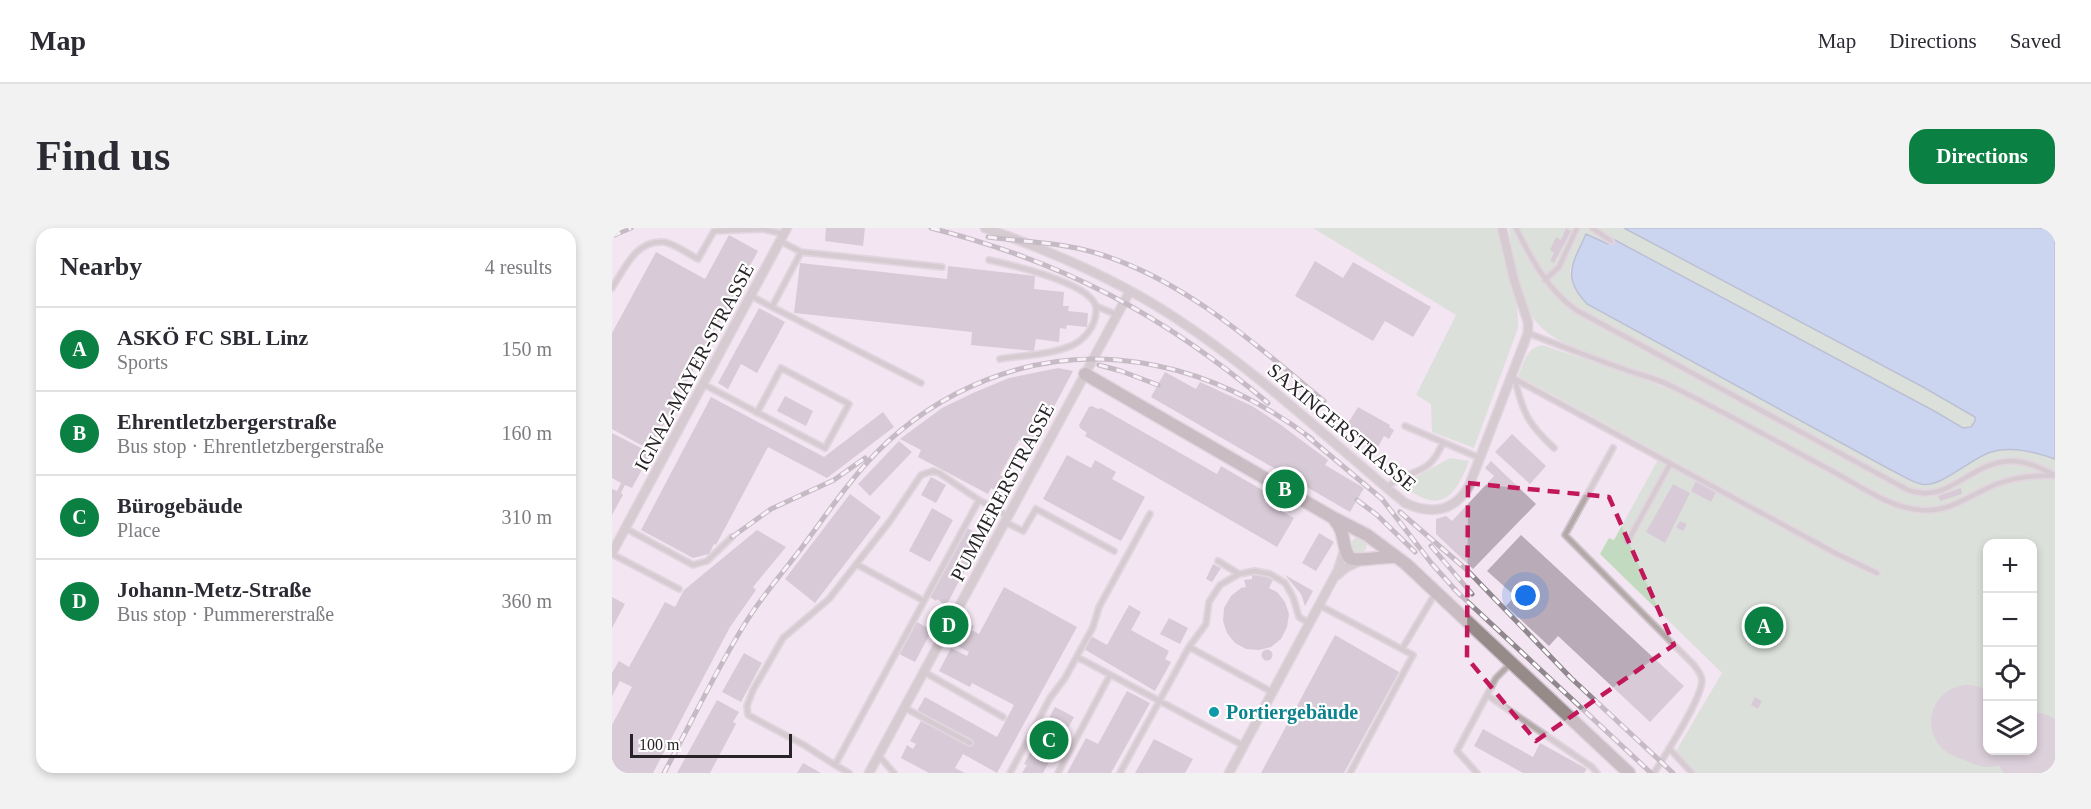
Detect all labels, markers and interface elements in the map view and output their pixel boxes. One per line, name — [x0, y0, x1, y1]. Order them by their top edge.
text: Map — [30, 25, 86, 56]
text: Map — [1818, 29, 1856, 53]
text: Directions — [1889, 29, 1977, 53]
text: Saved — [2010, 29, 2061, 53]
button: Directions — [1909, 129, 2055, 184]
text: Find us — [36, 133, 170, 179]
text: Nearby — [60, 252, 142, 281]
text: 4 results — [485, 256, 552, 278]
street label: IGNAZ-MAYER-STRASSE — [630, 260, 758, 474]
text: ASKÖ FC SBL Linz — [117, 325, 308, 350]
text: A — [72, 338, 87, 360]
text: 150 m — [501, 338, 552, 360]
text: Sports — [117, 351, 168, 373]
street label: SAXINGERSTRASSE — [1263, 359, 1421, 495]
street label: PUMMERERSTRASSE — [946, 399, 1058, 585]
text: Ehrentletzbergerstraße — [117, 409, 337, 434]
text: B — [73, 422, 86, 444]
text: 160 m — [501, 422, 552, 444]
text: Bus stop · Ehrentletzbergerstraße — [117, 435, 384, 457]
pin: B — [1266, 466, 1304, 512]
text: Bürogebäude — [117, 493, 243, 518]
text: C — [72, 506, 87, 528]
text: 310 m — [501, 506, 552, 528]
text: Place — [117, 519, 160, 541]
map controls — [1983, 539, 2037, 755]
button: + — [1983, 539, 2037, 593]
text: Johann-Metz-Straße — [117, 577, 311, 602]
your location — [1511, 581, 1540, 610]
text: D — [72, 590, 87, 612]
text: 360 m — [501, 590, 552, 612]
button: − — [1983, 593, 2037, 647]
pin: D — [930, 602, 968, 648]
text: Bus stop · Pummererstraße — [117, 603, 334, 625]
pin: A — [1744, 604, 1784, 648]
button: locate — [1983, 647, 2037, 701]
place label: Portiergebäude — [1226, 701, 1358, 724]
button: layers — [1983, 701, 2037, 755]
marker: Portiergebäude — [1207, 705, 1221, 719]
pin: C — [1030, 718, 1068, 762]
scale bar — [630, 731, 792, 758]
text: 100 m — [639, 736, 679, 753]

